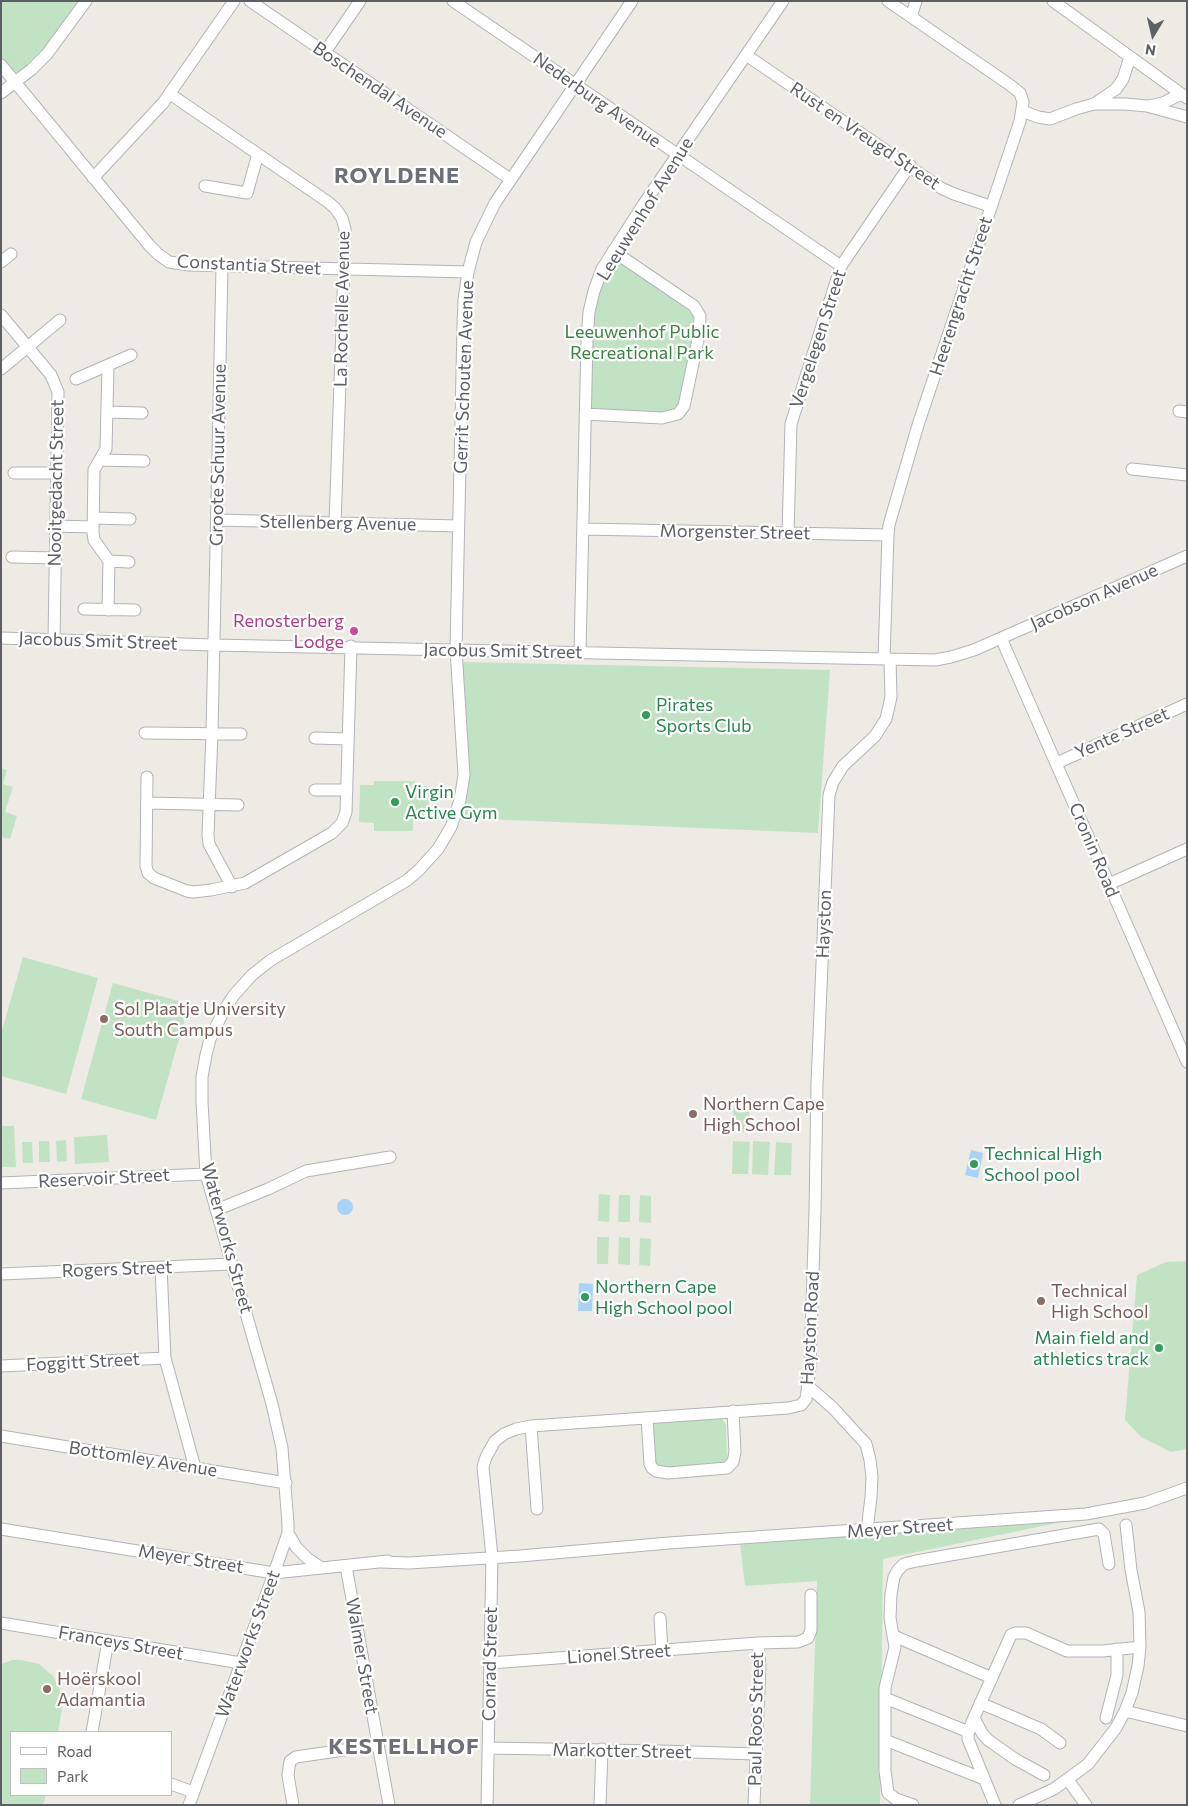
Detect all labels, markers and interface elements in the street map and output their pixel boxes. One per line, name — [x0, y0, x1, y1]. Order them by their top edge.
north arrow — [1128, 10, 1178, 60]
street label: Boschendal Avenue — [309, 37, 451, 143]
text: N — [1144, 41, 1157, 60]
street label: Nederburg Avenue — [529, 48, 665, 152]
street label: Rust en Vreugd Street — [786, 78, 944, 194]
street label: Leeuwenhof Avenue — [592, 133, 698, 285]
district label: ROYLDENE — [333, 163, 461, 189]
street label: Heerengracht Street — [925, 214, 997, 378]
street label: La Rochelle Avenue — [330, 231, 354, 387]
street label: Constantia Street — [176, 250, 322, 280]
street label: Vergelegen Street — [785, 267, 851, 411]
street label: Gerrit Schouten Avenue — [450, 280, 478, 474]
park label: Leeuwenhof Public Recreational Park — [565, 321, 719, 364]
street label: Groote Schuur Avenue — [206, 364, 230, 546]
street label: Nooitgedacht Street — [44, 399, 68, 567]
street label: Stellenberg Avenue — [260, 511, 416, 535]
street label: Morgenster Street — [659, 520, 811, 544]
street label: Jacobson Avenue — [1027, 559, 1161, 635]
place label: Renosterberg Lodge — [233, 610, 344, 652]
marker: Renosterberg Lodge — [348, 625, 360, 637]
street label: Jacobus Smit Street — [18, 627, 178, 655]
street label: Jacobus Smit Street — [423, 639, 583, 663]
place label: Pirates Sports Club — [656, 694, 752, 736]
street label: Yente Street — [1071, 703, 1173, 763]
marker: Pirates Sports Club — [640, 709, 652, 721]
place label: Virgin Active Gym — [405, 781, 498, 824]
marker: Virgin Active Gym — [389, 796, 401, 808]
street label: Cronin Road — [1064, 799, 1124, 901]
street label: Hayston — [812, 889, 836, 959]
place label: Sol Plaatje University South Campus — [114, 998, 286, 1040]
marker: Sol Plaatje University South Campus — [98, 1013, 110, 1025]
place label: Northern Cape High School — [703, 1093, 825, 1136]
marker: Northern Cape High School — [687, 1108, 699, 1120]
place label: Technical High School pool — [984, 1143, 1102, 1186]
marker: Technical High School pool — [968, 1158, 980, 1170]
street label: Waterworks Street — [197, 1160, 257, 1316]
street label: Reservoir Street — [38, 1164, 170, 1192]
street label: Rogers Street — [61, 1256, 173, 1282]
street label: Hayston Road — [796, 1271, 824, 1385]
place label: Northern Cape High School pool — [595, 1276, 733, 1318]
place label: Technical High School — [1051, 1280, 1148, 1322]
marker: Northern Cape High School pool — [579, 1291, 591, 1303]
marker: Technical High School — [1035, 1295, 1047, 1307]
place label: Main field and athletics track — [1033, 1327, 1149, 1370]
marker: Main field and athletics track — [1153, 1342, 1165, 1354]
street label: Foggitt Street — [26, 1348, 140, 1376]
street label: Bottomley Avenue — [67, 1437, 219, 1481]
street label: Meyer Street — [846, 1514, 954, 1542]
street label: Meyer Street — [137, 1540, 245, 1578]
street label: Waterworks Street — [211, 1567, 285, 1721]
street label: Walmer Street — [341, 1596, 383, 1716]
street label: Conrad Street — [478, 1607, 502, 1721]
street label: Franceys Street — [57, 1621, 185, 1665]
street label: Lionel Street — [566, 1640, 672, 1668]
street label: Paul Roos Street — [744, 1652, 768, 1786]
place label: Hoërskool Adamantia — [57, 1668, 146, 1710]
marker: Hoërskool Adamantia — [41, 1683, 53, 1695]
legend — [10, 1731, 172, 1796]
district label: KESTELLHOF — [327, 1734, 481, 1760]
street label: Markotter Street — [552, 1739, 692, 1763]
text: Road — [57, 1742, 92, 1760]
text: Park — [57, 1767, 88, 1785]

